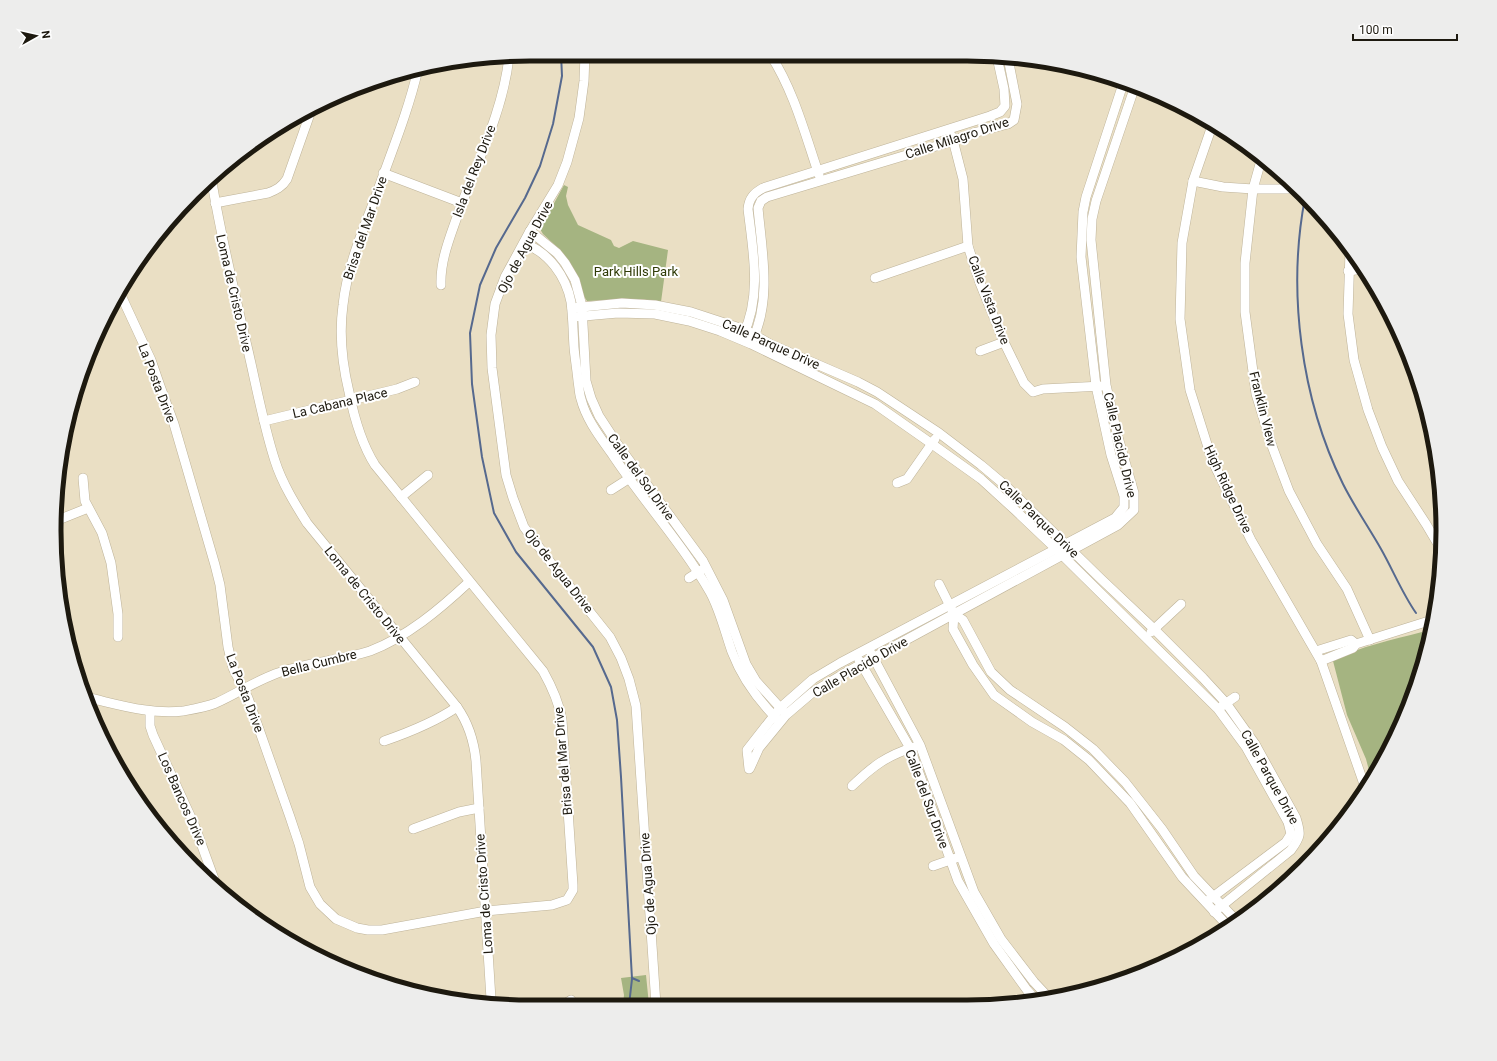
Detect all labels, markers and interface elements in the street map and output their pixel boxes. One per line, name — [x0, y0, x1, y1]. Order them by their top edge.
north arrow — [16, 16, 56, 56]
scale bar — [1353, 16, 1457, 42]
text: 100 m — [1359, 23, 1393, 37]
text: N — [38, 30, 52, 40]
street label: Calle Milagro Drive — [903, 114, 1011, 162]
street label: Isla del Rey Drive — [449, 123, 499, 219]
street label: Brisa del Mar Drive — [340, 174, 390, 282]
street label: Ojo de Agua Drive — [494, 198, 556, 296]
street label: Loma de Cristo Drive — [213, 233, 255, 353]
street label: Calle Vista Drive — [965, 253, 1013, 347]
park label: Park Hills Park — [594, 264, 679, 279]
street label: Calle Parque Drive — [720, 316, 822, 372]
street label: La Posta Drive — [135, 341, 179, 425]
street label: Franklin View — [1246, 370, 1280, 448]
street label: La Cabana Place — [291, 385, 389, 421]
street label: Calle Placido Drive — [1101, 391, 1139, 499]
street label: Calle del Sol Drive — [605, 431, 677, 523]
street label: High Ridge Drive — [1201, 443, 1255, 535]
street label: Calle Parque Drive — [996, 477, 1082, 561]
street label: Ojo de Agua Drive — [522, 526, 597, 616]
street label: Loma de Cristo Drive — [321, 544, 409, 647]
street label: Calle Placido Drive — [810, 634, 910, 700]
street label: Bella Cumbre — [280, 646, 358, 680]
street label: La Posta Drive — [223, 651, 267, 735]
street label: Brisa del Mar Drive — [551, 706, 575, 816]
street label: Calle Parque Drive — [1238, 727, 1302, 827]
street label: Calle del Sur Drive — [902, 747, 952, 851]
street label: Los Bancos Drive — [155, 750, 209, 848]
street label: Ojo de Agua Drive — [637, 832, 659, 936]
street label: Loma de Cristo Drive — [472, 833, 496, 955]

